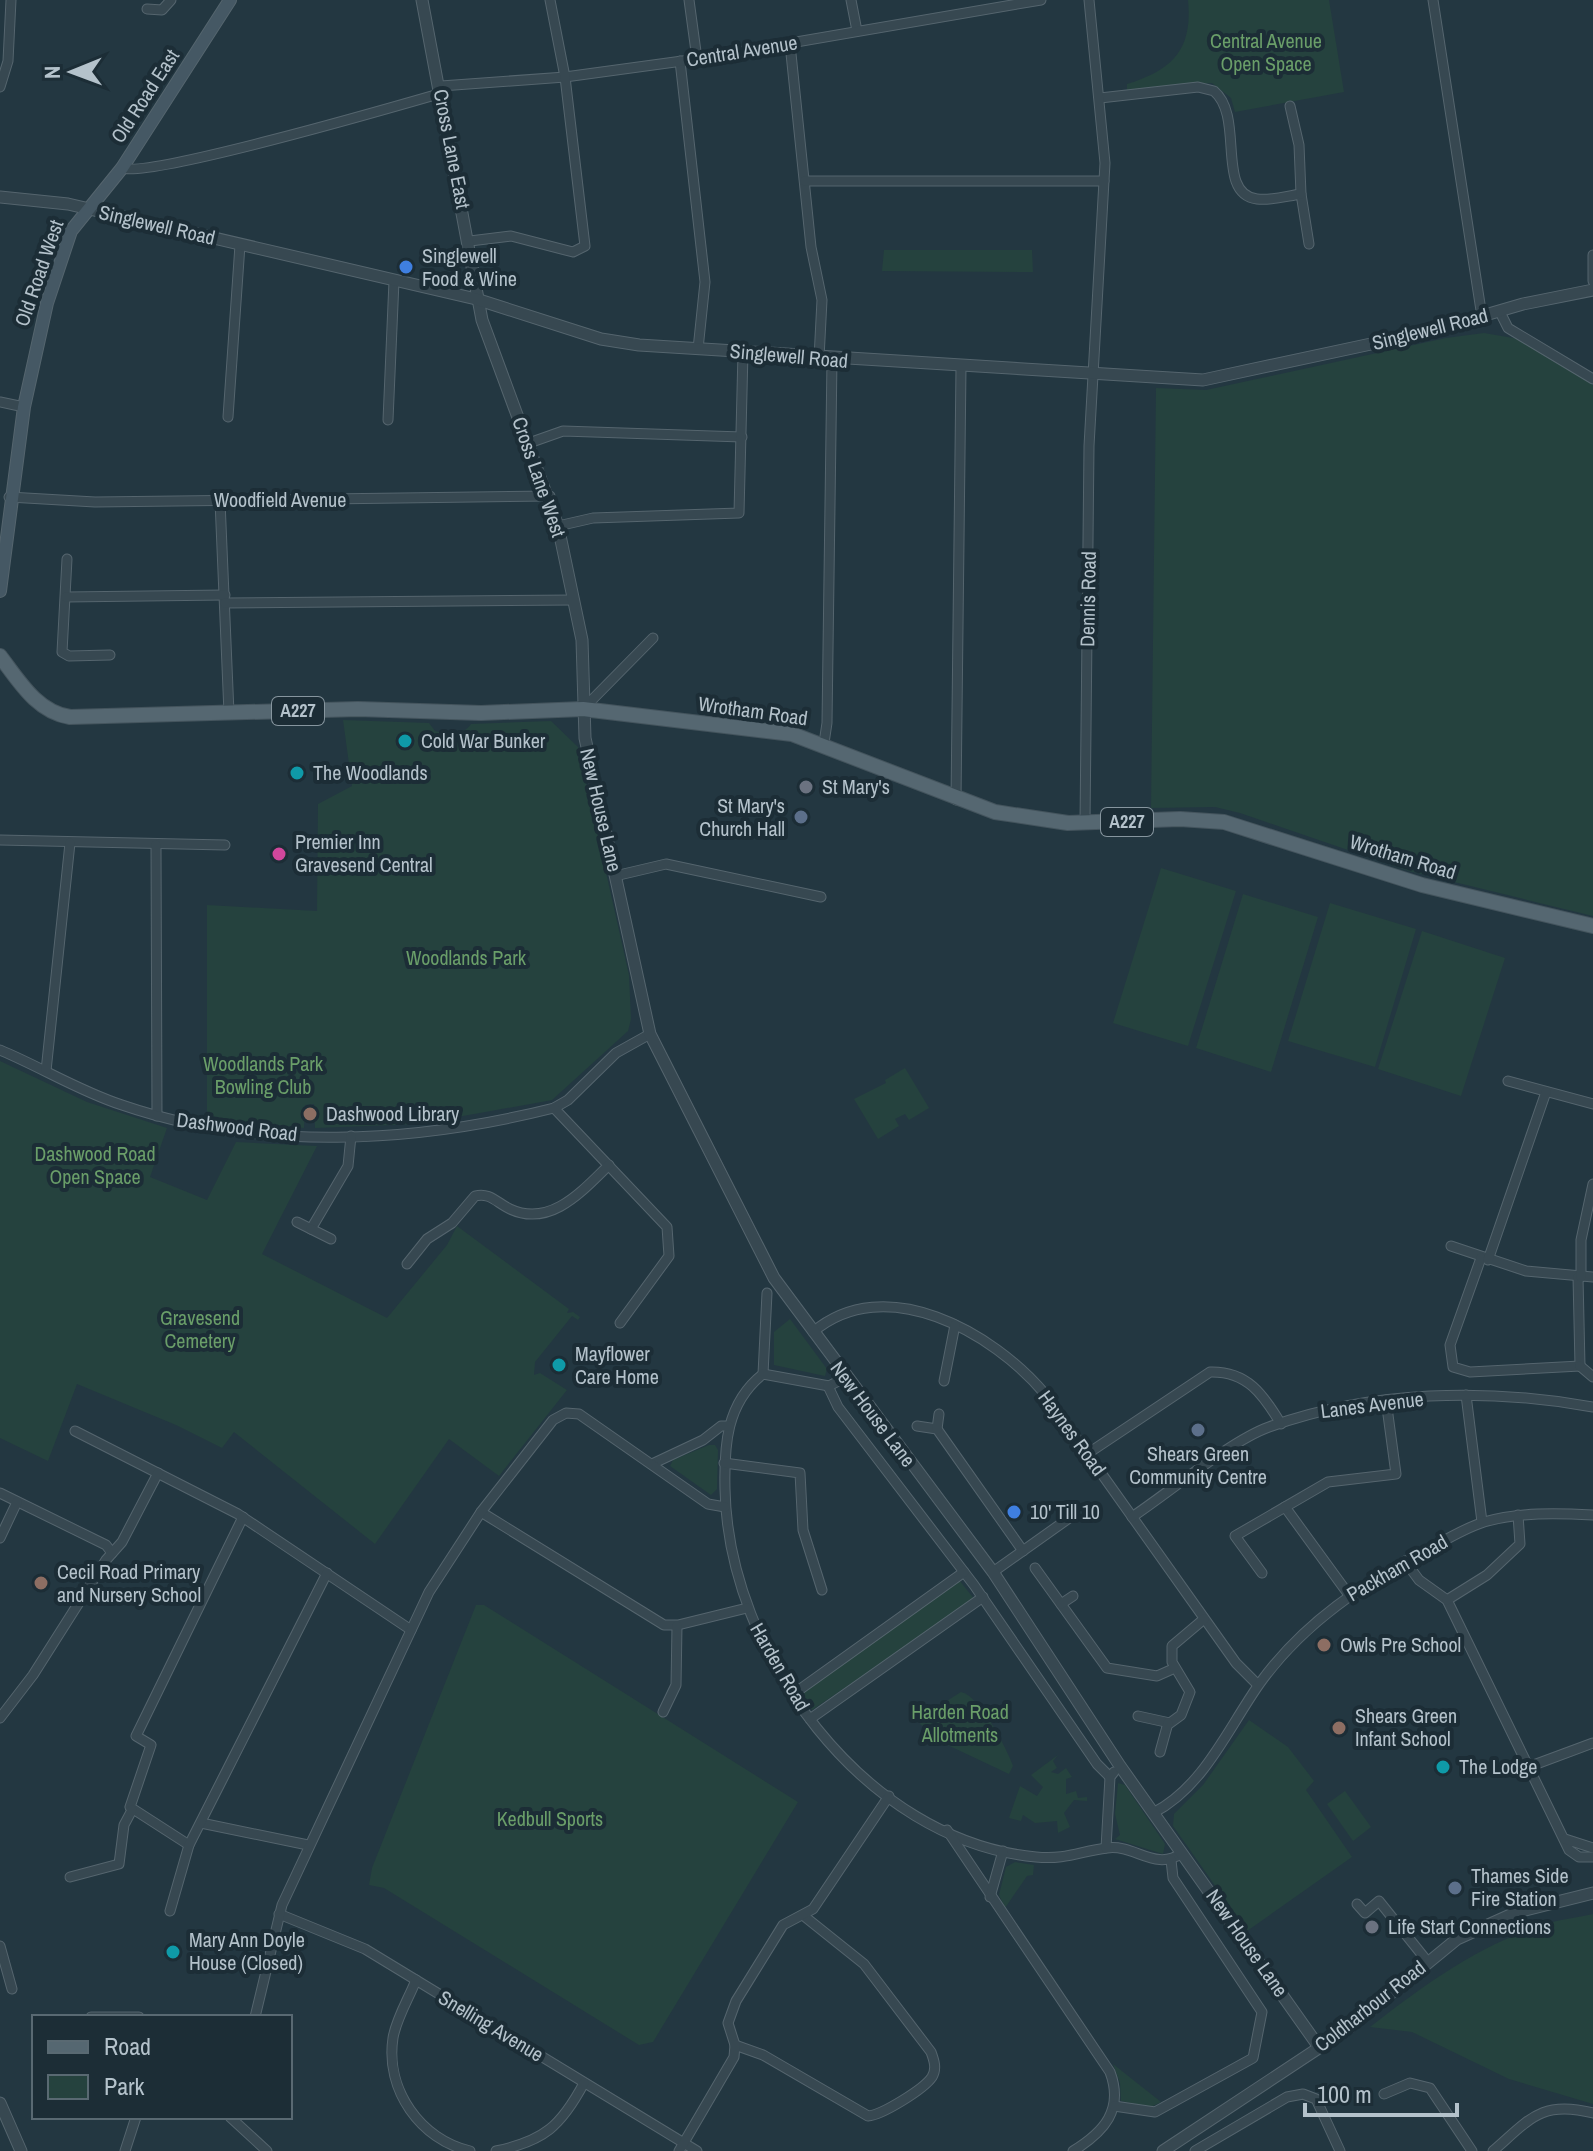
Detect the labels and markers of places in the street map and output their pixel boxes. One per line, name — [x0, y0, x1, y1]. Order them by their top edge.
place label: Singlewell Food & Wine — [422, 242, 517, 292]
marker: Singlewell Food & Wine — [397, 258, 415, 276]
place label: Cold War Bunker — [421, 727, 546, 754]
marker: Cold War Bunker — [396, 732, 414, 750]
place label: The Woodlands — [313, 759, 428, 786]
marker: The Woodlands — [288, 764, 306, 782]
place label: St Mary's — [822, 773, 890, 800]
marker: St Mary's — [797, 778, 815, 796]
place label: St Mary's Church Hall — [699, 792, 785, 842]
marker: St Mary's Church Hall — [792, 808, 810, 826]
place label: Premier Inn Gravesend Central — [295, 828, 433, 878]
marker: Premier Inn Gravesend Central — [270, 845, 288, 863]
place label: Dashwood Library — [326, 1100, 460, 1127]
marker: Dashwood Library — [301, 1105, 319, 1123]
place label: Mayflower Care Home — [575, 1340, 659, 1390]
marker: Mayflower Care Home — [550, 1356, 568, 1374]
marker: Shears Green Community Centre — [1189, 1421, 1207, 1439]
place label: Shears Green Community Centre — [1129, 1440, 1267, 1490]
place label: 10' Till 10 — [1030, 1498, 1100, 1525]
marker: 10' Till 10 — [1005, 1503, 1023, 1521]
place label: Cecil Road Primary and Nursery School — [57, 1558, 201, 1608]
marker: Cecil Road Primary and Nursery School — [32, 1574, 50, 1592]
place label: Owls Pre School — [1340, 1631, 1461, 1658]
marker: Owls Pre School — [1315, 1636, 1333, 1654]
place label: Shears Green Infant School — [1355, 1702, 1457, 1752]
marker: Shears Green Infant School — [1330, 1719, 1348, 1737]
place label: The Lodge — [1459, 1753, 1537, 1780]
marker: The Lodge — [1434, 1758, 1452, 1776]
place label: Thames Side Fire Station — [1471, 1862, 1569, 1912]
marker: Thames Side Fire Station — [1446, 1879, 1464, 1897]
place label: Life Start Connections — [1388, 1913, 1551, 1940]
marker: Life Start Connections — [1363, 1918, 1381, 1936]
place label: Mary Ann Doyle House (Closed) — [189, 1926, 305, 1976]
marker: Mary Ann Doyle House (Closed) — [164, 1943, 182, 1961]

